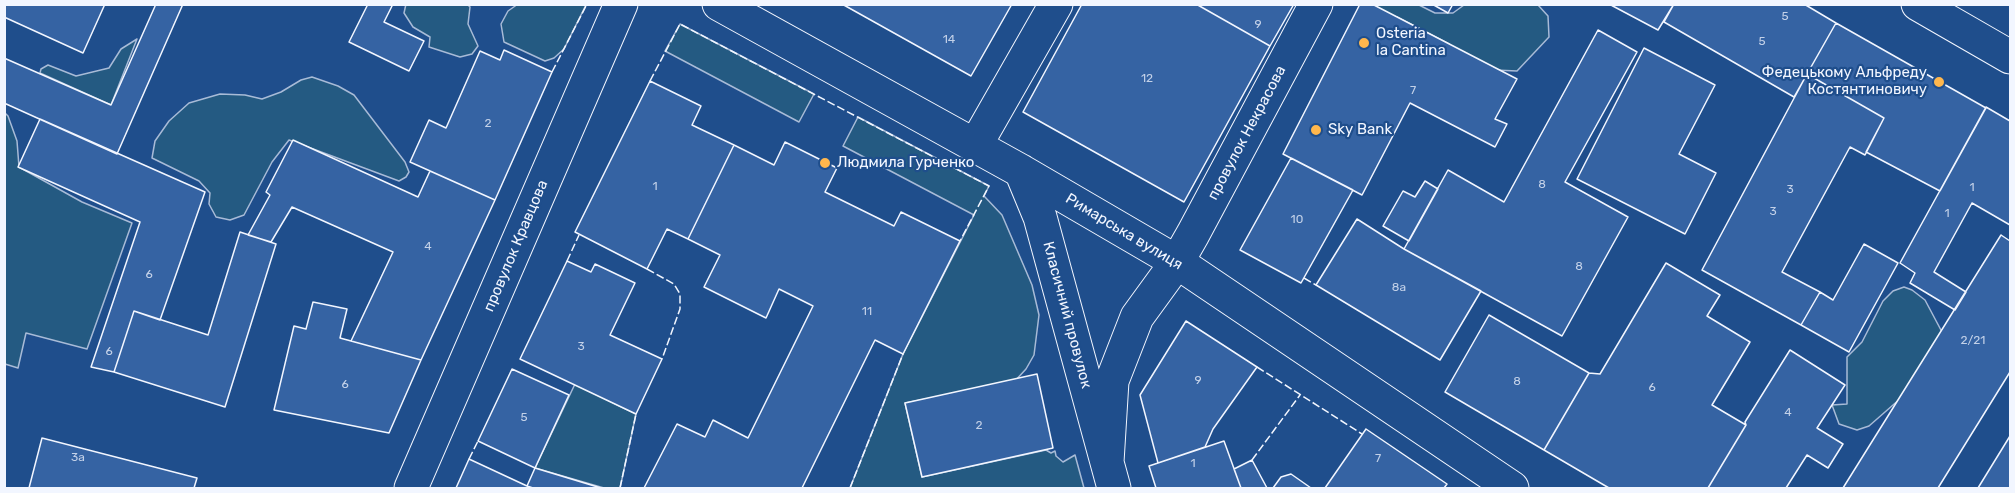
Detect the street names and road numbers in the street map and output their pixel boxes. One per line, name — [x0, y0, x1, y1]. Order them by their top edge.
street label: провулок Некрасова — [1204, 63, 1290, 203]
street label: провулок Кравцова — [480, 177, 552, 315]
street label: Римарська вулиця — [1062, 190, 1186, 274]
street label: Класичний провулок — [1039, 240, 1095, 390]

